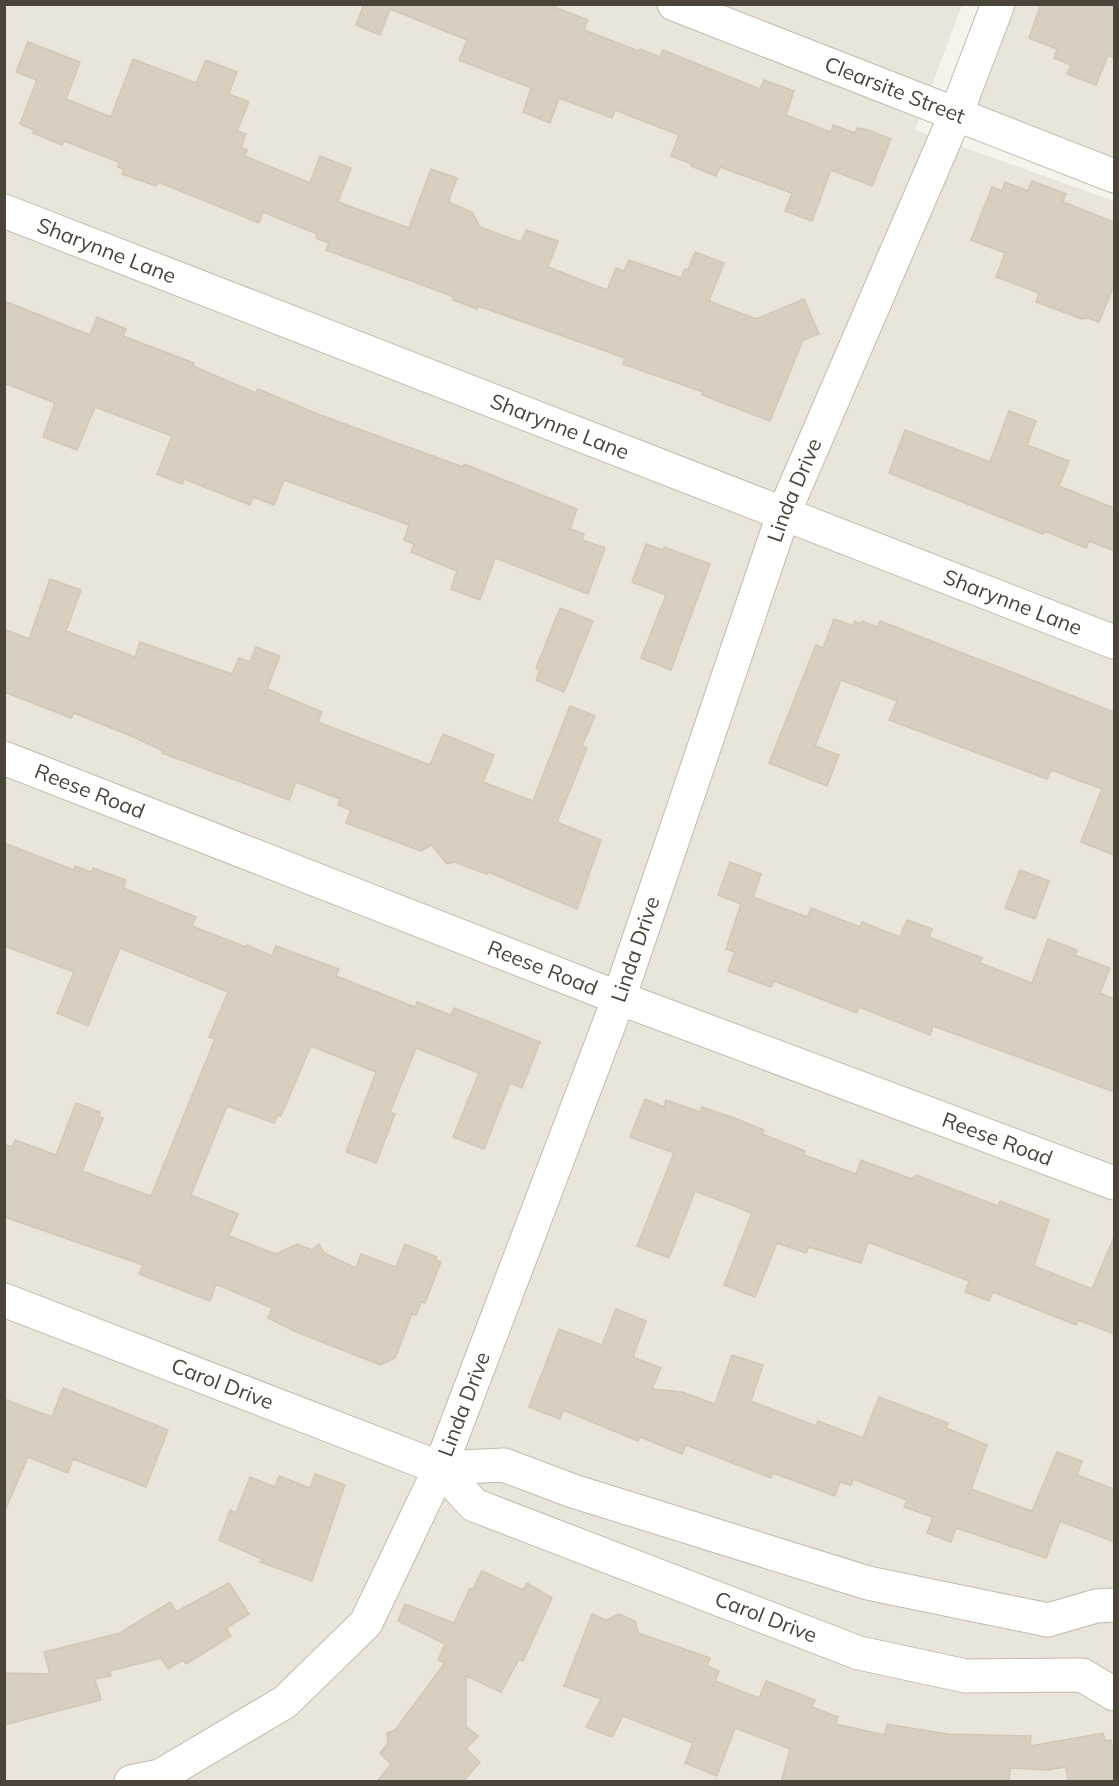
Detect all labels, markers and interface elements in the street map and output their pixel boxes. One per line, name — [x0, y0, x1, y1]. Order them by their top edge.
street label: Clearsite Street — [821, 50, 969, 129]
street label: Sharynne Lane — [34, 211, 180, 289]
street label: Sharynne Lane — [487, 387, 633, 464]
street label: Linda Drive — [761, 434, 827, 545]
street label: Sharynne Lane — [940, 563, 1086, 640]
street label: Reese Road — [31, 757, 149, 824]
street label: Linda Drive — [605, 893, 665, 1005]
street label: Reese Road — [484, 934, 602, 1000]
street label: Reese Road — [939, 1106, 1057, 1171]
street label: Linda Drive — [432, 1348, 495, 1460]
street label: Carol Drive — [168, 1352, 277, 1415]
street label: Carol Drive — [712, 1585, 821, 1648]

